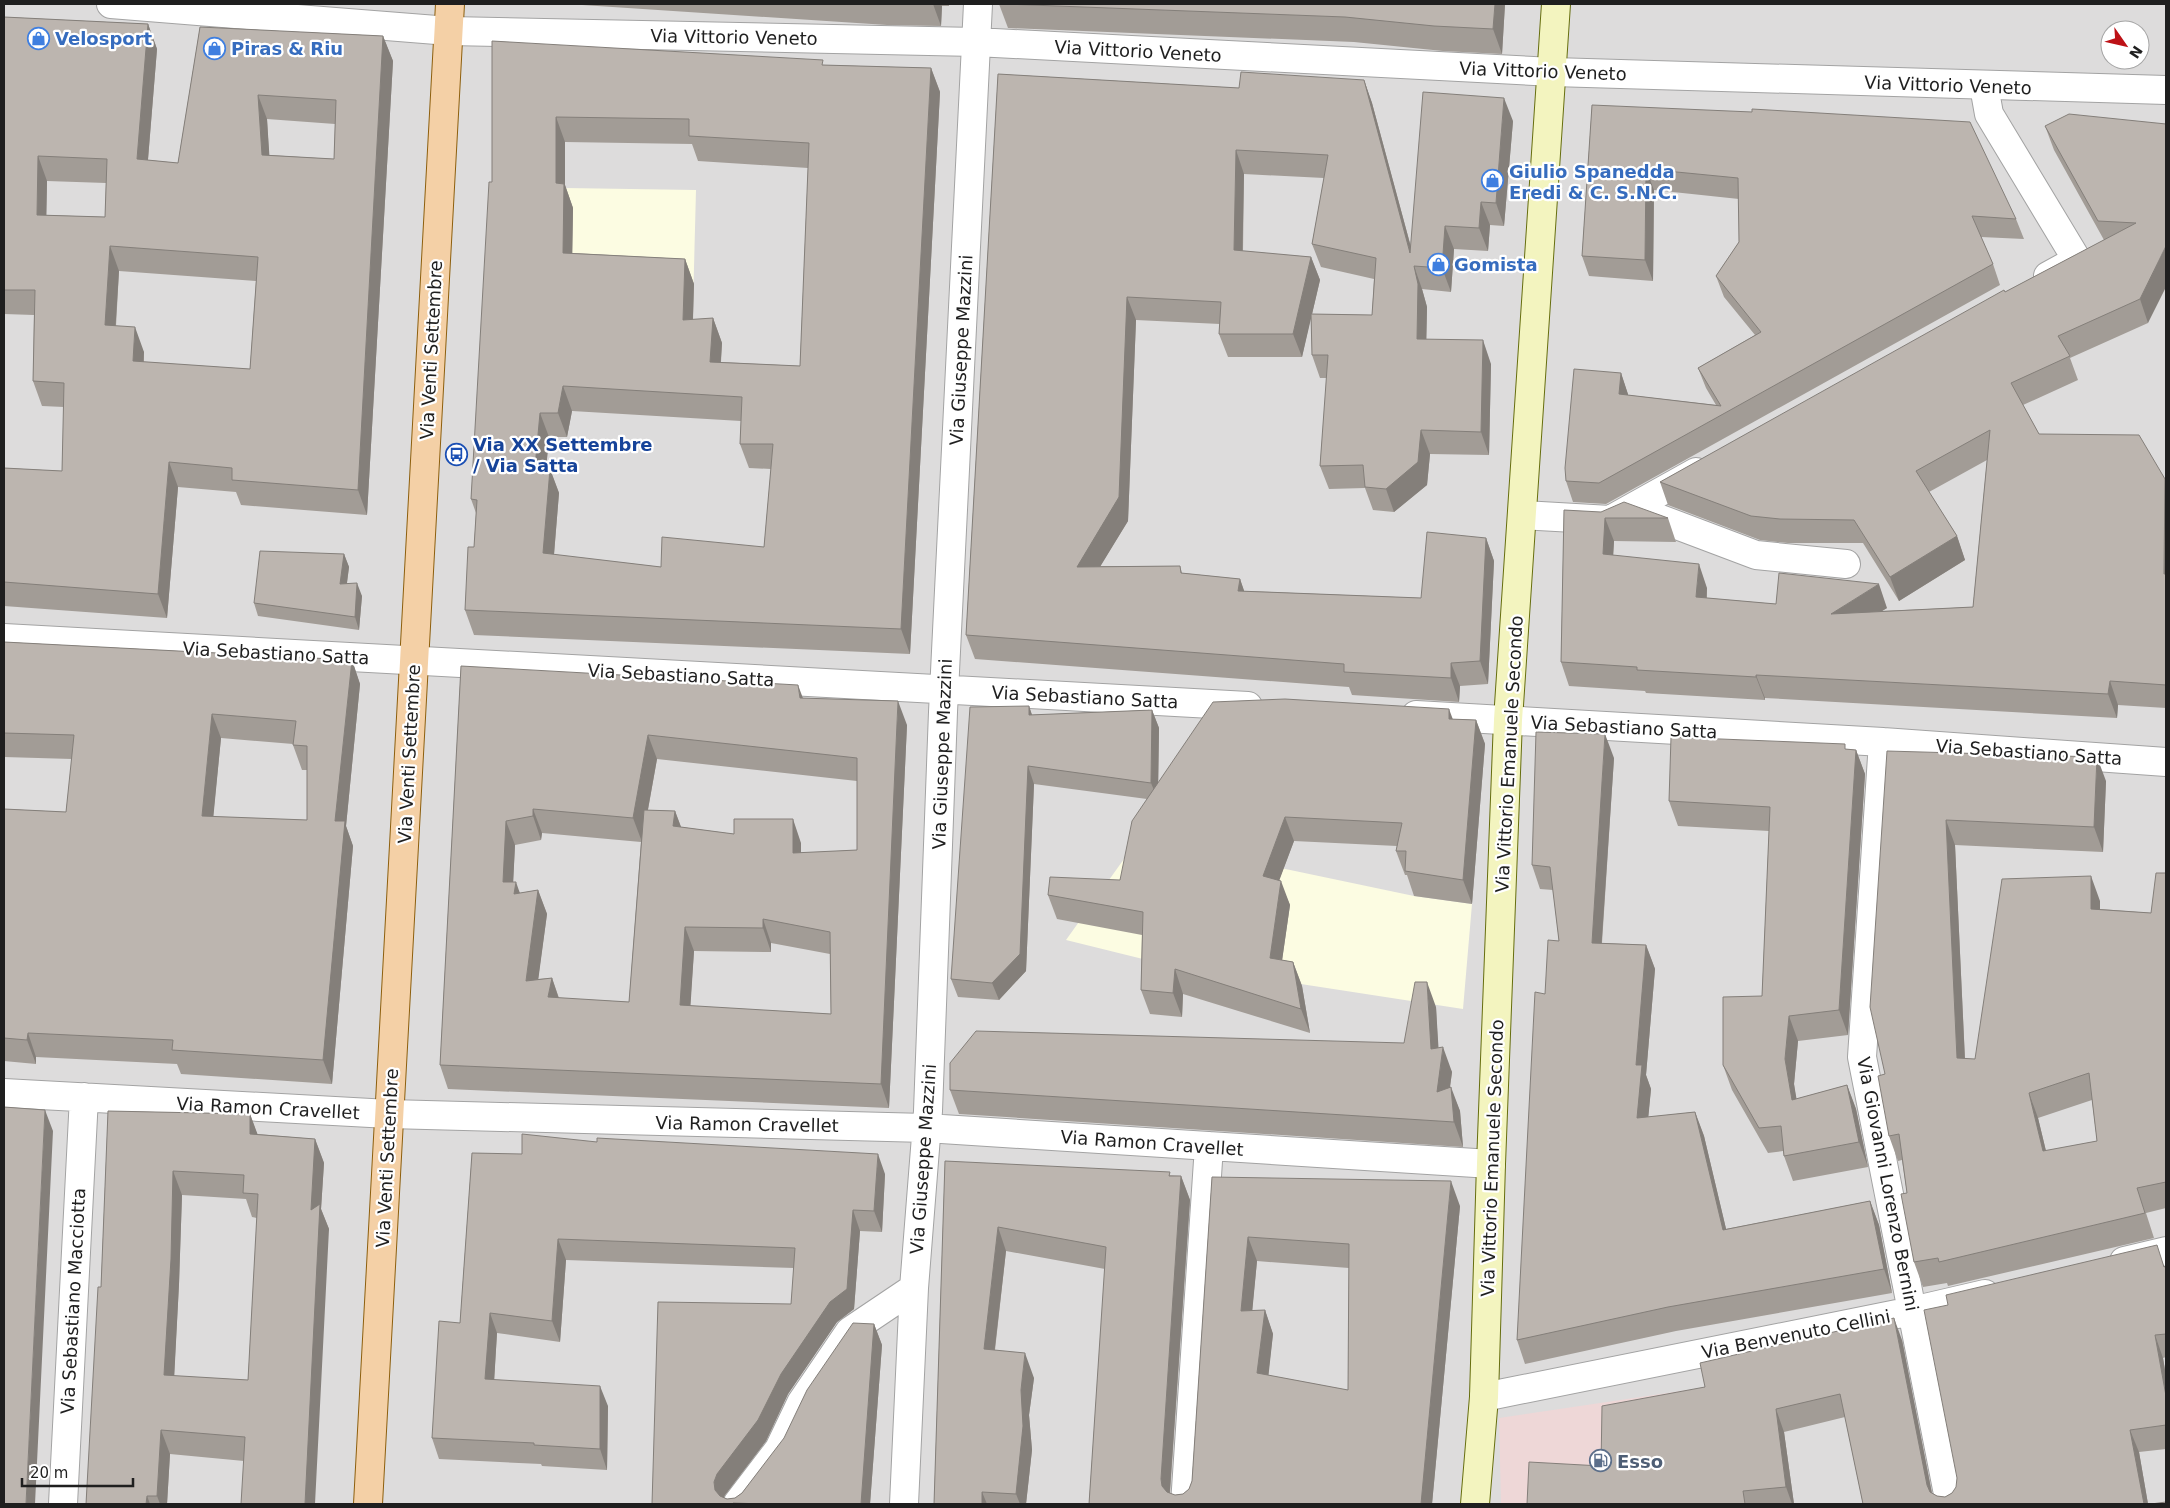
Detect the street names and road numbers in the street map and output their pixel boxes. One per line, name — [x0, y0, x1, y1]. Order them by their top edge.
street label: Via Vittorio Veneto — [650, 25, 818, 49]
street label: Via Vittorio Veneto — [1054, 36, 1222, 66]
street label: Via Vittorio Veneto — [1459, 58, 1627, 84]
street label: Via Vittorio Veneto — [1864, 72, 2032, 98]
street label: Via Giuseppe Mazzini — [946, 254, 976, 446]
street label: Via Venti Settembre — [416, 260, 446, 440]
street label: Via Vittorio Emanuele Secondo — [1491, 615, 1527, 893]
street label: Via Sebastiano Satta — [182, 638, 370, 668]
street label: Via Giuseppe Mazzini — [928, 658, 956, 850]
street label: Via Sebastiano Satta — [587, 660, 775, 690]
street label: Via Venti Settembre — [394, 664, 424, 844]
street label: Via Sebastiano Satta — [991, 682, 1179, 712]
street label: Via Sebastiano Satta — [1530, 712, 1718, 742]
street label: Via Sebastiano Satta — [1935, 735, 2123, 769]
street label: Via Vittorio Emanuele Secondo — [1477, 1019, 1507, 1297]
street label: Via Giovanni Lorenzo Bernini — [1853, 1055, 1923, 1313]
street label: Via Giuseppe Mazzini — [906, 1063, 940, 1255]
street label: Via Venti Settembre — [372, 1068, 402, 1248]
street label: Via Ramon Cravellet — [176, 1093, 360, 1123]
street label: Via Ramon Cravellet — [655, 1112, 839, 1136]
street label: Via Ramon Cravellet — [1060, 1126, 1244, 1160]
street label: Via Sebastiano Macciotta — [57, 1187, 89, 1415]
street label: Via Benvenuto Cellini — [1700, 1305, 1892, 1363]

